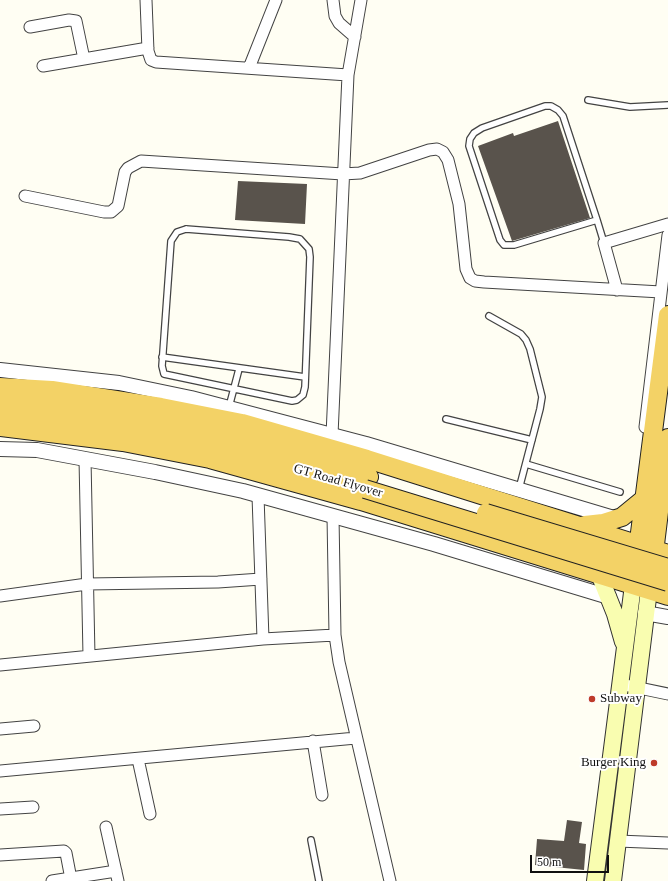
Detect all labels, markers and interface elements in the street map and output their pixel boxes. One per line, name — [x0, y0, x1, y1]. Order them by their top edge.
street label: GT Road Flyover — [292, 461, 384, 501]
place label: Subway — [600, 691, 642, 707]
marker: Subway — [587, 694, 597, 704]
place label: Burger King — [581, 755, 646, 771]
marker: Burger King — [649, 758, 659, 768]
scale bar — [532, 847, 611, 873]
text: 50 m — [537, 855, 561, 869]

